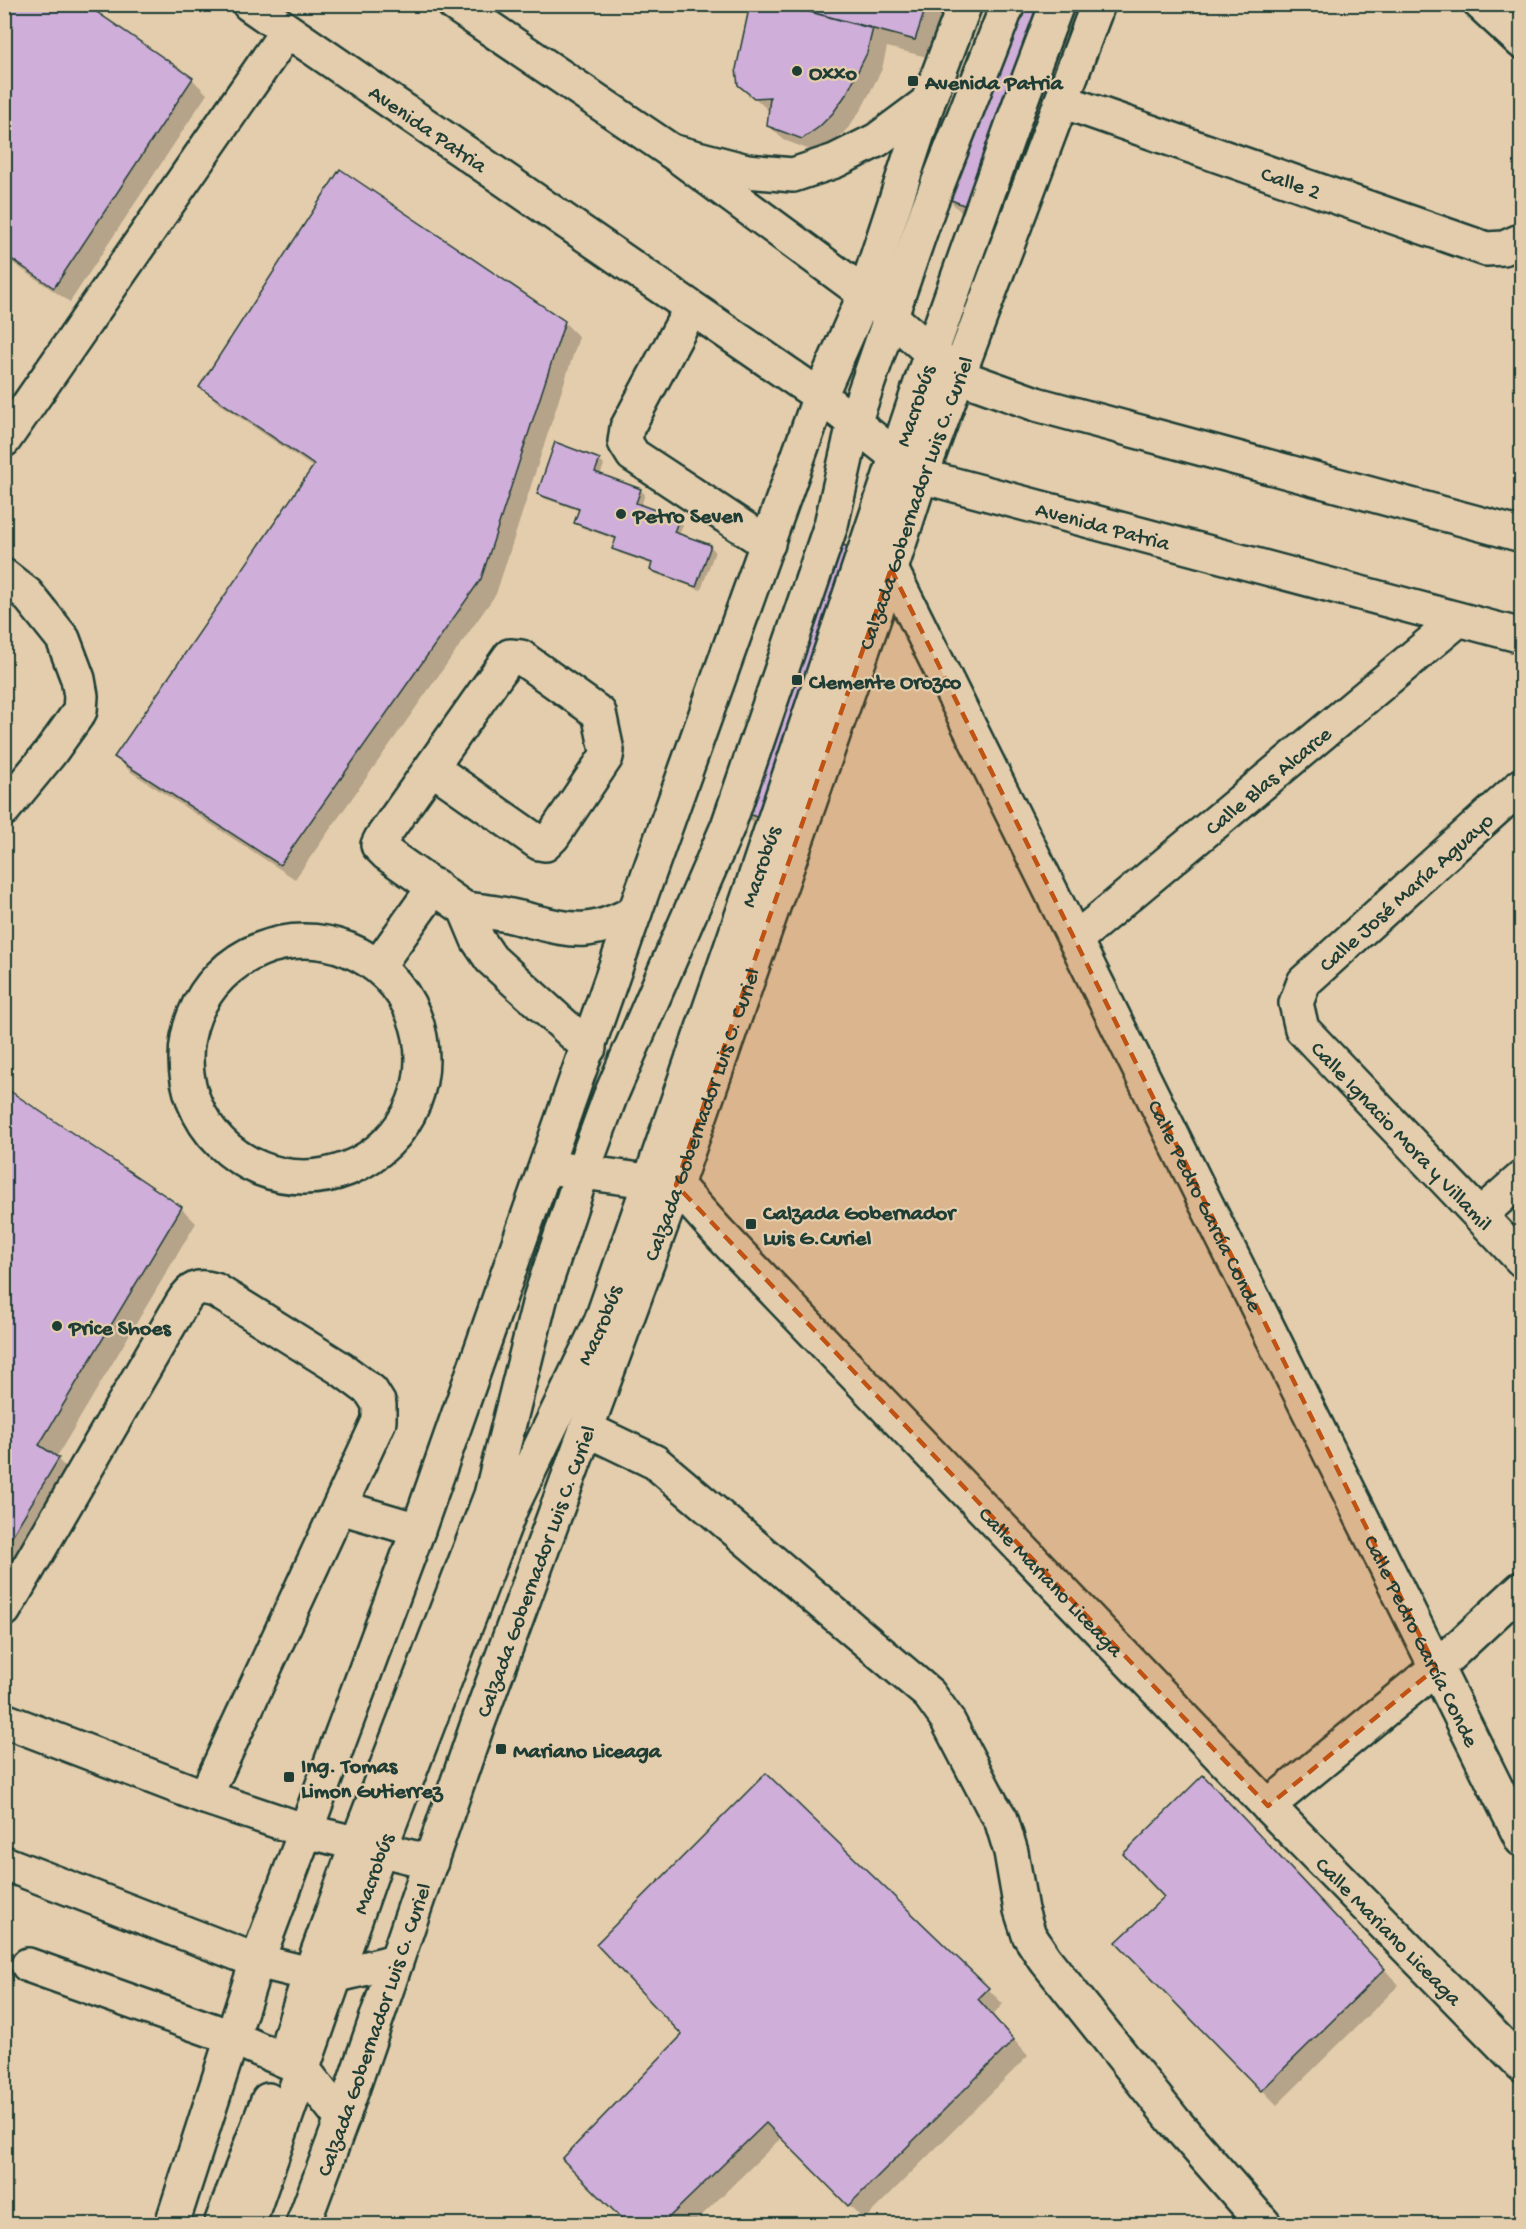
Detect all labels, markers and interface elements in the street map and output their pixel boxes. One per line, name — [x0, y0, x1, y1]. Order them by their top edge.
place label: Oxxo — [809, 62, 857, 88]
marker: Oxxo — [790, 64, 804, 78]
place label: Avenida Patria — [924, 72, 1064, 98]
marker: Avenida Patria — [906, 74, 920, 88]
street label: Avenida Patria — [362, 81, 491, 181]
street label: Calle 2 — [1257, 162, 1323, 207]
street label: Calzada Gobernador Luis C. Curiel — [855, 353, 981, 654]
street label: Macrobús — [892, 362, 943, 451]
street label: Avenida Patria — [1032, 498, 1173, 559]
place label: Petro Seven — [632, 505, 744, 531]
marker: Petro Seven — [614, 507, 628, 521]
place label: Clemente Orozco — [808, 671, 962, 697]
marker: Clemente Orozco — [790, 673, 804, 687]
street label: Calle Blas Alcarce — [1201, 722, 1338, 843]
street label: Calle José María Aguayo — [1315, 809, 1500, 979]
street label: Macrobús — [737, 822, 789, 912]
street label: Calzada Gobernador Luis C. Curiel — [640, 965, 768, 1265]
street label: Calle Ignacio Mora y Villamil — [1303, 1037, 1496, 1238]
street label: Calle Pedro García Conde — [1140, 1097, 1267, 1317]
place label: Calzada Gobernador Luis G.Curiel — [762, 1202, 957, 1253]
marker: Calzada Gobernador Luis G.Curiel — [744, 1217, 758, 1231]
street label: Macrobús — [573, 1282, 630, 1370]
place label: Price Shoes — [68, 1317, 173, 1343]
marker: Price Shoes — [50, 1319, 64, 1333]
street label: Calzada Gobernador Luis C. Curiel — [472, 1422, 603, 1722]
street label: Calle Mariano Liceaga — [971, 1503, 1128, 1665]
street label: Calle Pedro García Conde — [1356, 1532, 1483, 1753]
place label: Mariano Liceaga — [513, 1740, 663, 1766]
marker: Mariano Liceaga — [494, 1742, 508, 1756]
place label: Ing. Tomas Limon Gutierrez — [301, 1755, 444, 1806]
marker: Ing. Tomas Limon Gutierrez — [282, 1770, 296, 1784]
street label: Macrobús — [349, 1829, 402, 1918]
street label: Calle Mariano Liceaga — [1308, 1853, 1466, 2013]
street label: Calzada Gobernador Luis C. Curiel — [313, 1880, 439, 2181]

